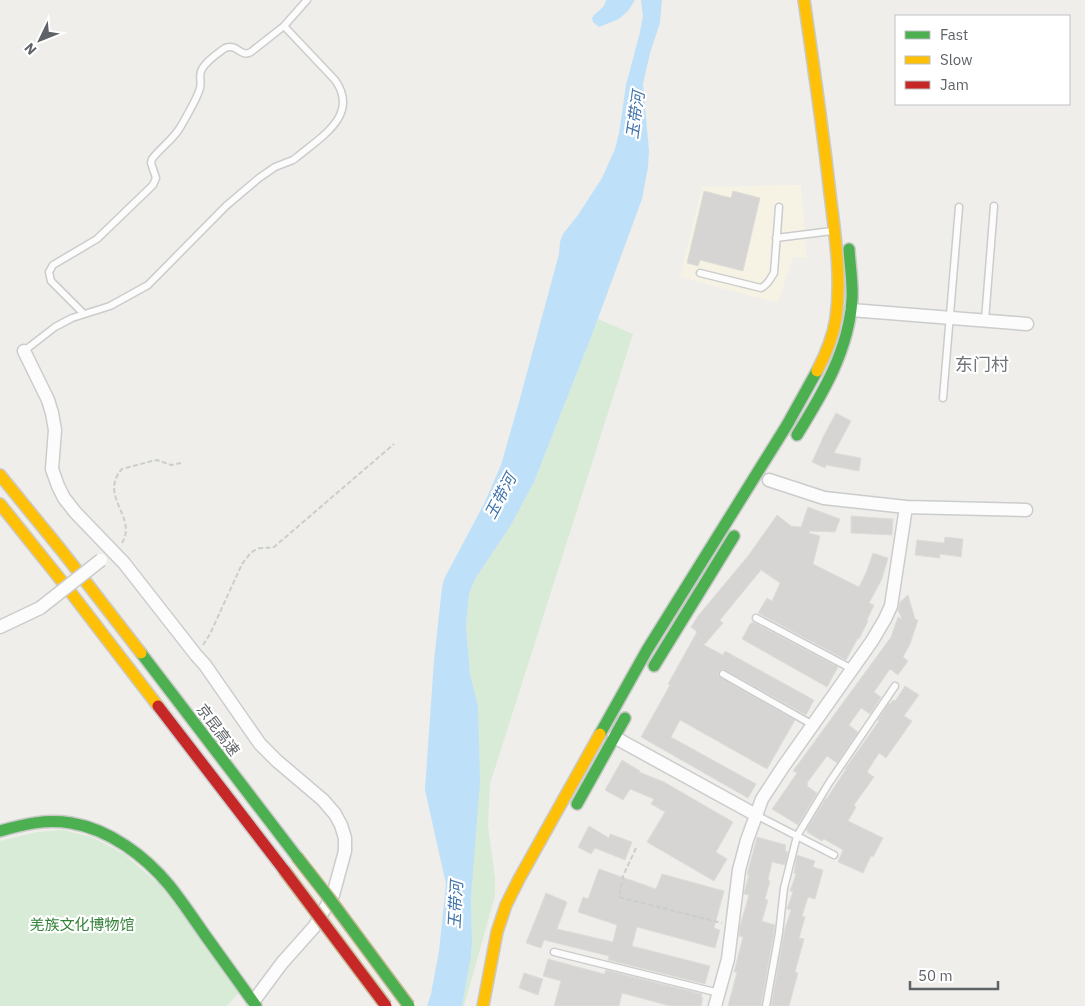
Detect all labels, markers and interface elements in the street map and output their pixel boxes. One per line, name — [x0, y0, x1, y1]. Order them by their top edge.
north arrow — [15, 15, 65, 65]
legend — [895, 15, 1070, 105]
text: Fast — [940, 25, 968, 44]
text: N — [20, 39, 41, 59]
text: Slow — [940, 50, 973, 69]
text: Jam — [940, 75, 969, 94]
water label: 玉带河 — [622, 87, 649, 140]
district label: 东门村 — [955, 353, 1009, 376]
water label: 玉带河 — [480, 467, 522, 522]
street label: 京昆高速 — [193, 700, 244, 759]
water label: 玉带河 — [444, 878, 466, 929]
park label: 羌族文化博物馆 — [29, 915, 135, 934]
scale bar — [910, 958, 998, 990]
text: 50 m — [918, 966, 953, 985]

